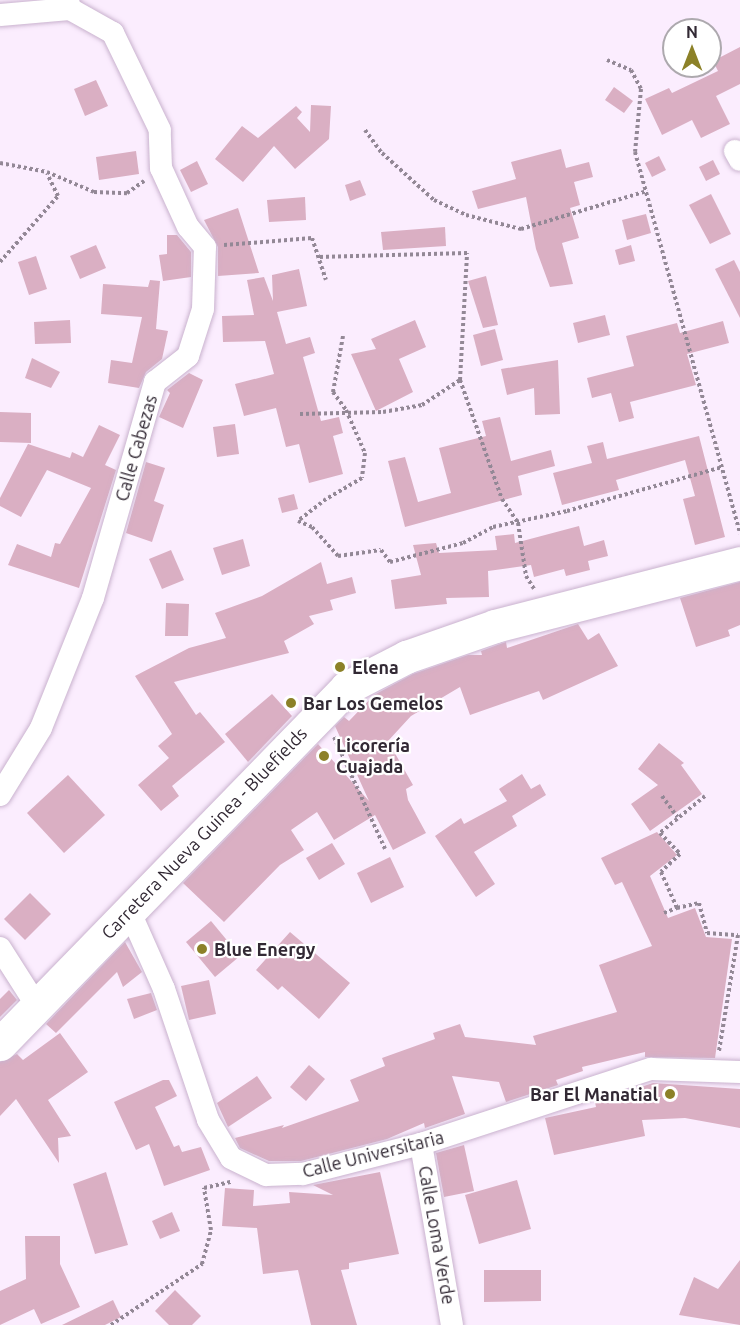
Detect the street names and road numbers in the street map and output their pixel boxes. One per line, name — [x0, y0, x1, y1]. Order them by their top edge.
street label: Calle Cabezas — [110, 392, 162, 504]
street label: Carretera Nueva Guinea - Bluefields — [97, 723, 311, 943]
street label: Calle Universitaria — [300, 1126, 446, 1182]
street label: Calle Loma Verde — [414, 1164, 460, 1306]

